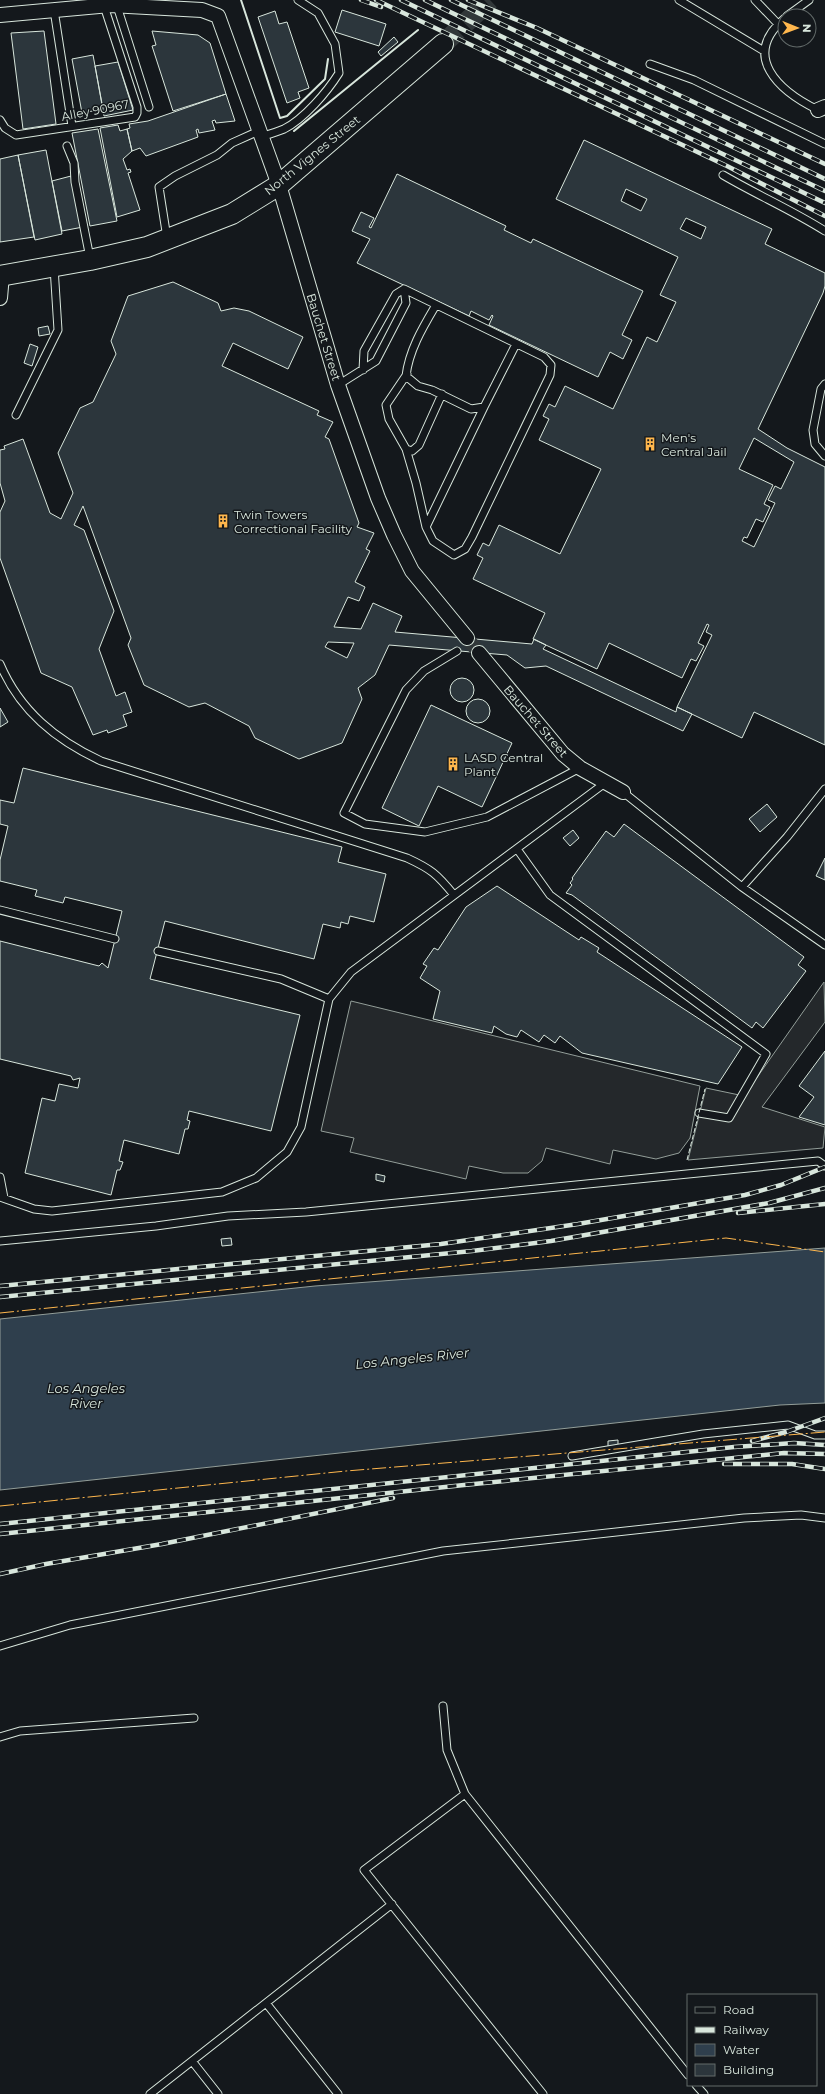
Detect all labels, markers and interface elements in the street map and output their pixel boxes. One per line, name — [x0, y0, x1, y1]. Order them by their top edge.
north arrow — [777, 8, 817, 48]
text: N — [800, 24, 814, 33]
street label: Alley 90967 — [60, 96, 130, 124]
street label: North Vignes Street — [261, 112, 363, 198]
street label: Bauchet Street — [304, 292, 344, 383]
place label: Men's Central Jail — [661, 430, 727, 459]
building icon: Men's Central Jail — [642, 436, 658, 452]
place label: Twin Towers Correctional Facility — [234, 507, 353, 536]
building icon: Twin Towers Correctional Facility — [215, 513, 231, 529]
street label: Bauchet Street — [501, 682, 571, 760]
place label: LASD Central Plant — [464, 750, 543, 779]
building icon: LASD Central Plant — [445, 756, 461, 772]
water label: Los Angeles River — [354, 1344, 470, 1372]
water label: Los Angeles River — [47, 1380, 126, 1411]
legend — [687, 1994, 817, 2086]
text: Road — [723, 2002, 754, 2017]
text: Railway — [723, 2022, 769, 2037]
text: Water — [723, 2042, 760, 2057]
text: Building — [723, 2062, 774, 2077]

